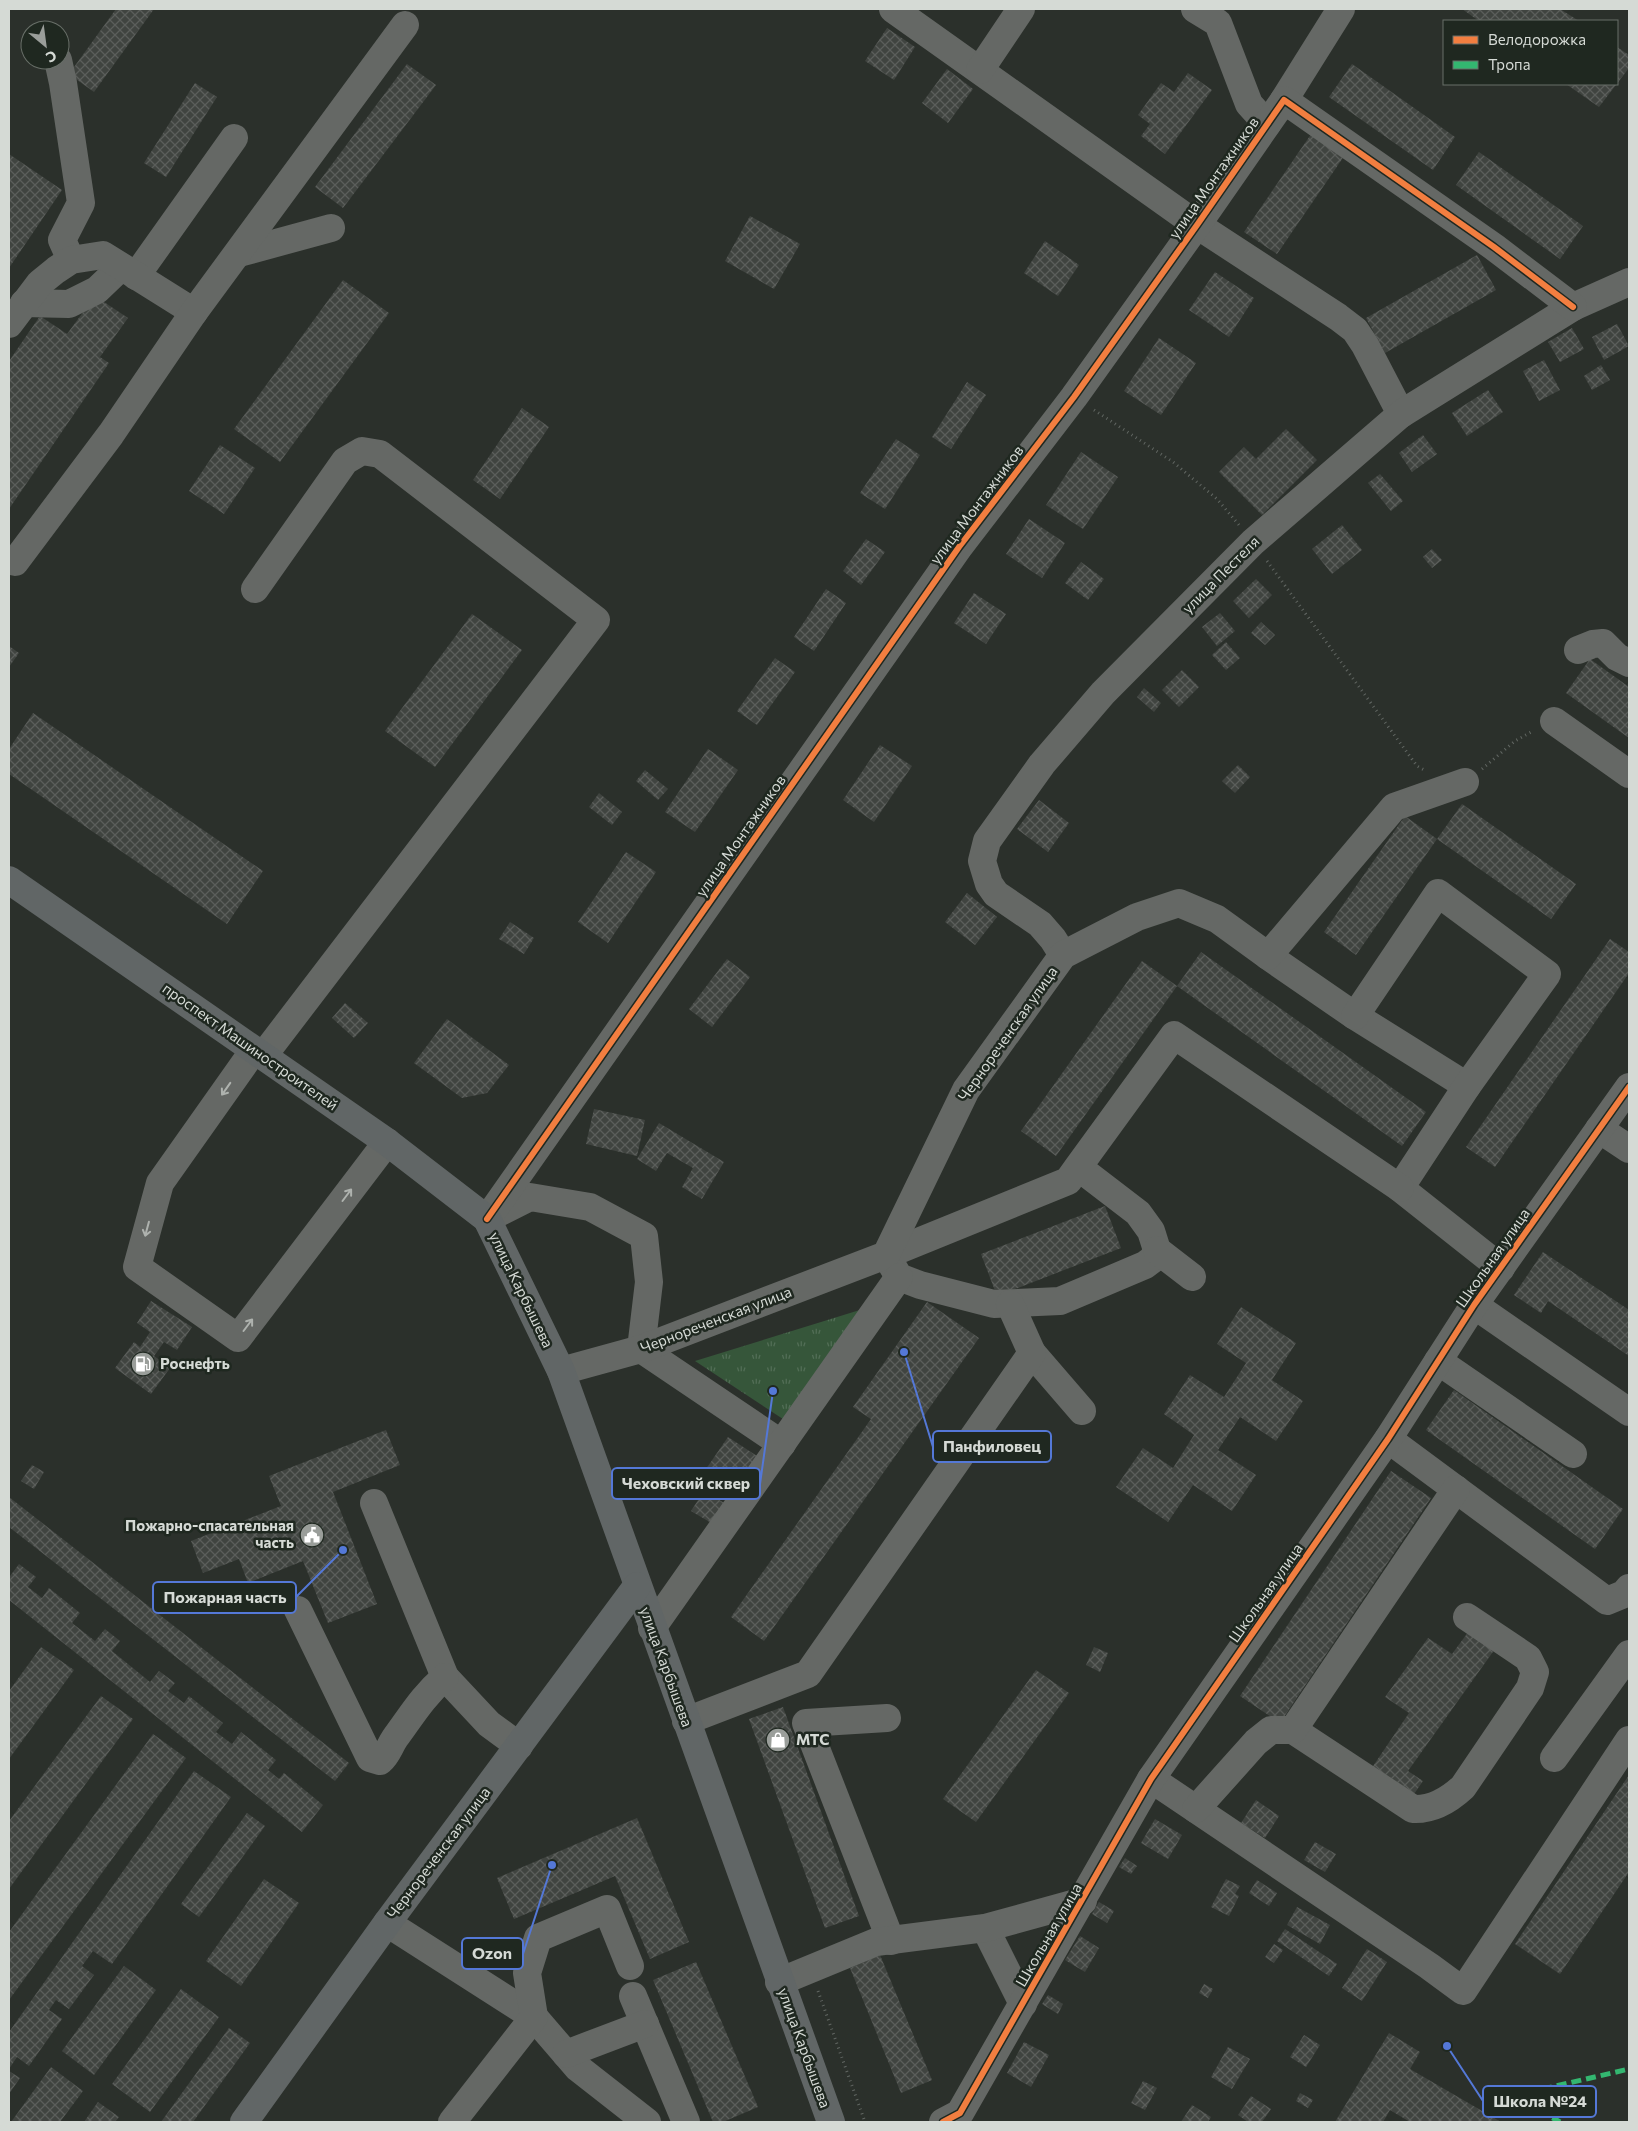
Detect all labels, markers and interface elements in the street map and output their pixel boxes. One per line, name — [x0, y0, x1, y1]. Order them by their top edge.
north arrow — [20, 20, 70, 70]
legend — [1443, 20, 1618, 85]
text: Велодорожка — [1488, 30, 1586, 48]
text: С — [43, 47, 60, 67]
text: Тропа — [1488, 55, 1530, 73]
street label: улица Монтажников — [1164, 113, 1262, 242]
street label: улица Монтажников — [926, 441, 1027, 567]
street label: улица Пестеля — [1178, 532, 1263, 617]
street label: улица Монтажников — [691, 771, 789, 900]
street label: Чернореченская улица — [954, 963, 1061, 1104]
street label: проспект Машиностроителей — [160, 979, 342, 1114]
one-way arrow — [221, 1082, 231, 1096]
one-way arrow — [341, 1189, 352, 1202]
street label: Школьная улица — [1451, 1204, 1533, 1310]
one-way arrow — [142, 1221, 152, 1237]
street label: улица Карбышева — [486, 1229, 558, 1350]
street label: Чернореченская улица — [638, 1282, 794, 1356]
one-way arrow — [243, 1318, 254, 1331]
fuel station icon: Роснефть — [130, 1351, 156, 1377]
place label: Роснефть — [160, 1354, 230, 1372]
callout: Панфиловец — [933, 1431, 1051, 1462]
text: Панфиловец — [943, 1436, 1041, 1455]
callout: Чеховский сквер — [612, 1468, 760, 1499]
text: Чеховский сквер — [622, 1473, 750, 1492]
place label: Пожарно-спасательная часть — [125, 1516, 294, 1551]
public building icon: Пожарно-спасательная часть — [299, 1522, 325, 1548]
street label: Школьная улица — [1224, 1539, 1306, 1645]
callout: Пожарная часть — [153, 1582, 296, 1613]
text: Пожарная часть — [163, 1587, 287, 1606]
street label: улица Карбышева — [637, 1604, 697, 1729]
shop icon: МТС — [765, 1727, 791, 1753]
place label: МТС — [796, 1730, 829, 1748]
street label: Чернореченская улица — [383, 1783, 494, 1922]
street label: Школьная улица — [1011, 1879, 1085, 1990]
callout: Ozon — [462, 1938, 523, 1969]
text: Ozon — [472, 1943, 512, 1962]
street label: улица Карбышева — [775, 1985, 835, 2110]
callout: Школа №24 — [1483, 2086, 1596, 2117]
text: Школа №24 — [1493, 2091, 1587, 2110]

